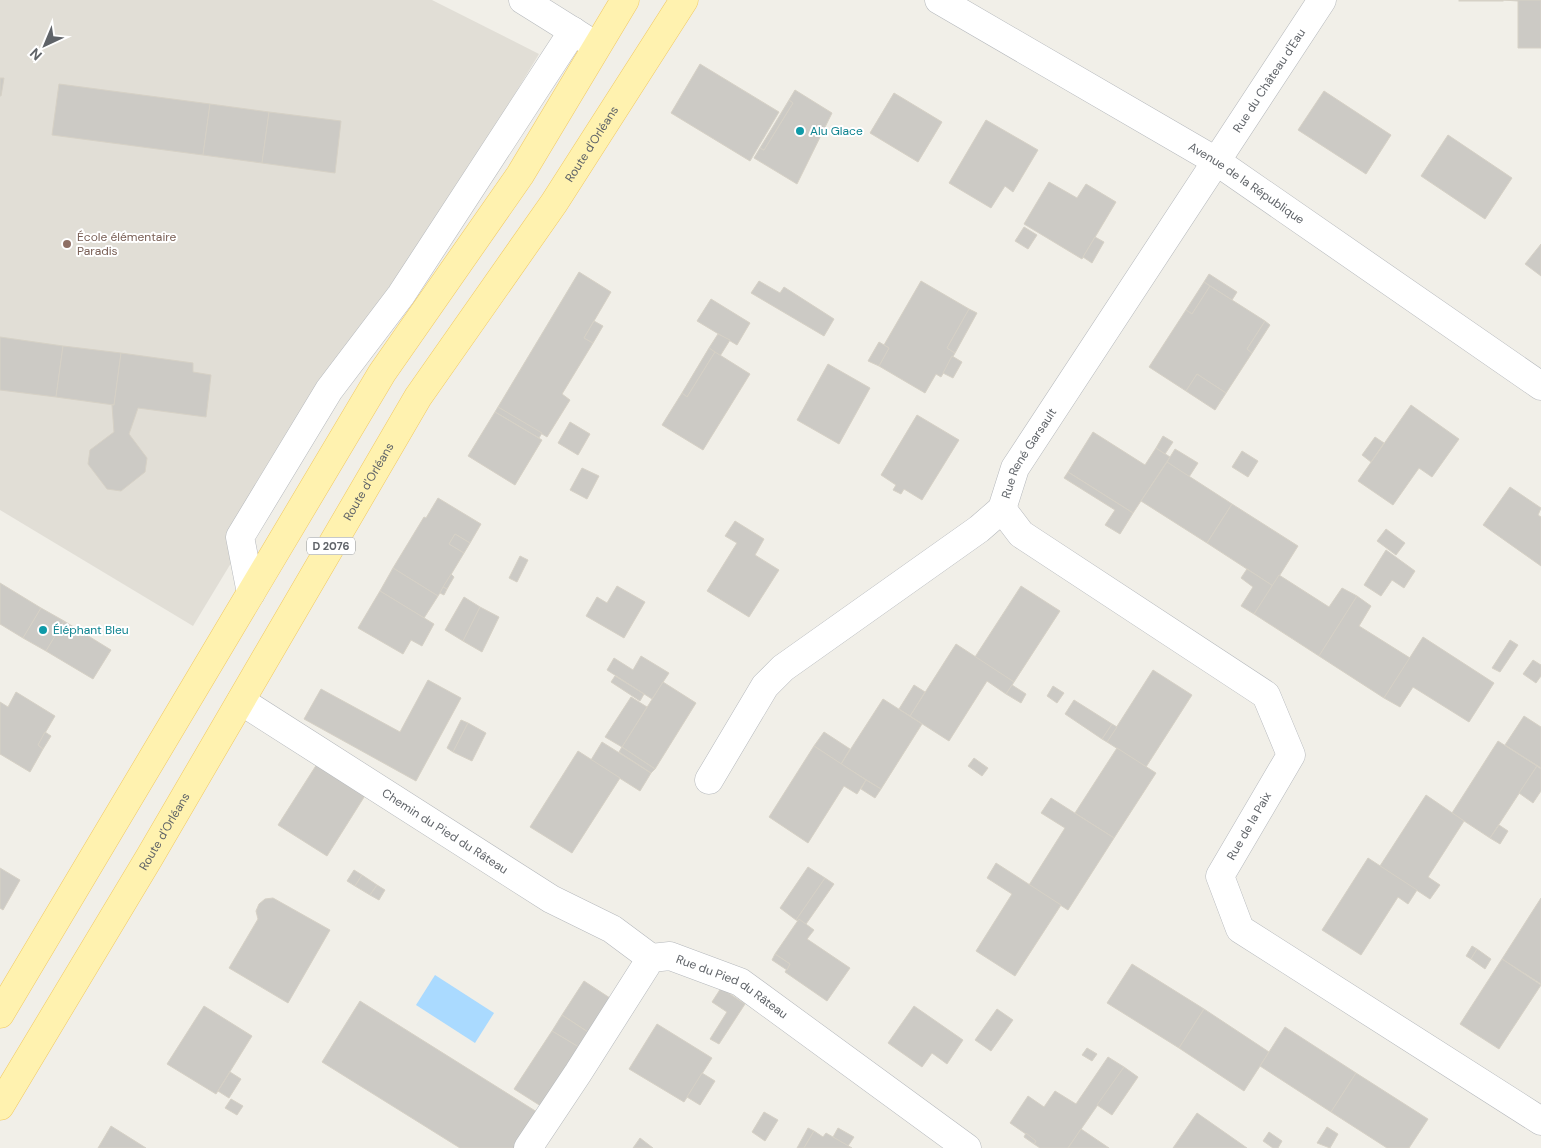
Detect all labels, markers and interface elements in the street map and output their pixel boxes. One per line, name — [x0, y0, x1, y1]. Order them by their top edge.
north arrow — [20, 20, 70, 70]
street label: Rue du Château d'Eau — [1229, 25, 1309, 136]
text: N — [26, 44, 46, 64]
street label: Route d'Orléans — [561, 103, 622, 185]
place label: Alu Glace — [810, 123, 863, 139]
marker: Alu Glace — [794, 125, 806, 137]
street label: Avenue de la République — [1186, 139, 1308, 228]
place label: École élémentaire Paradis — [77, 229, 176, 259]
marker: École élémentaire Paradis — [61, 238, 73, 250]
street label: Rue René Garsault — [998, 405, 1060, 500]
street label: Route d'Orléans — [340, 440, 398, 524]
road number: D 2076 — [307, 538, 355, 554]
place label: Éléphant Bleu — [53, 622, 129, 638]
marker: Éléphant Bleu — [37, 624, 49, 636]
street label: Chemin du Pied du Râteau — [379, 785, 511, 878]
street label: Rue de la Paix — [1223, 789, 1275, 863]
street label: Route d'Orléans — [135, 790, 193, 873]
street label: Rue du Pied du Râteau — [674, 951, 791, 1022]

